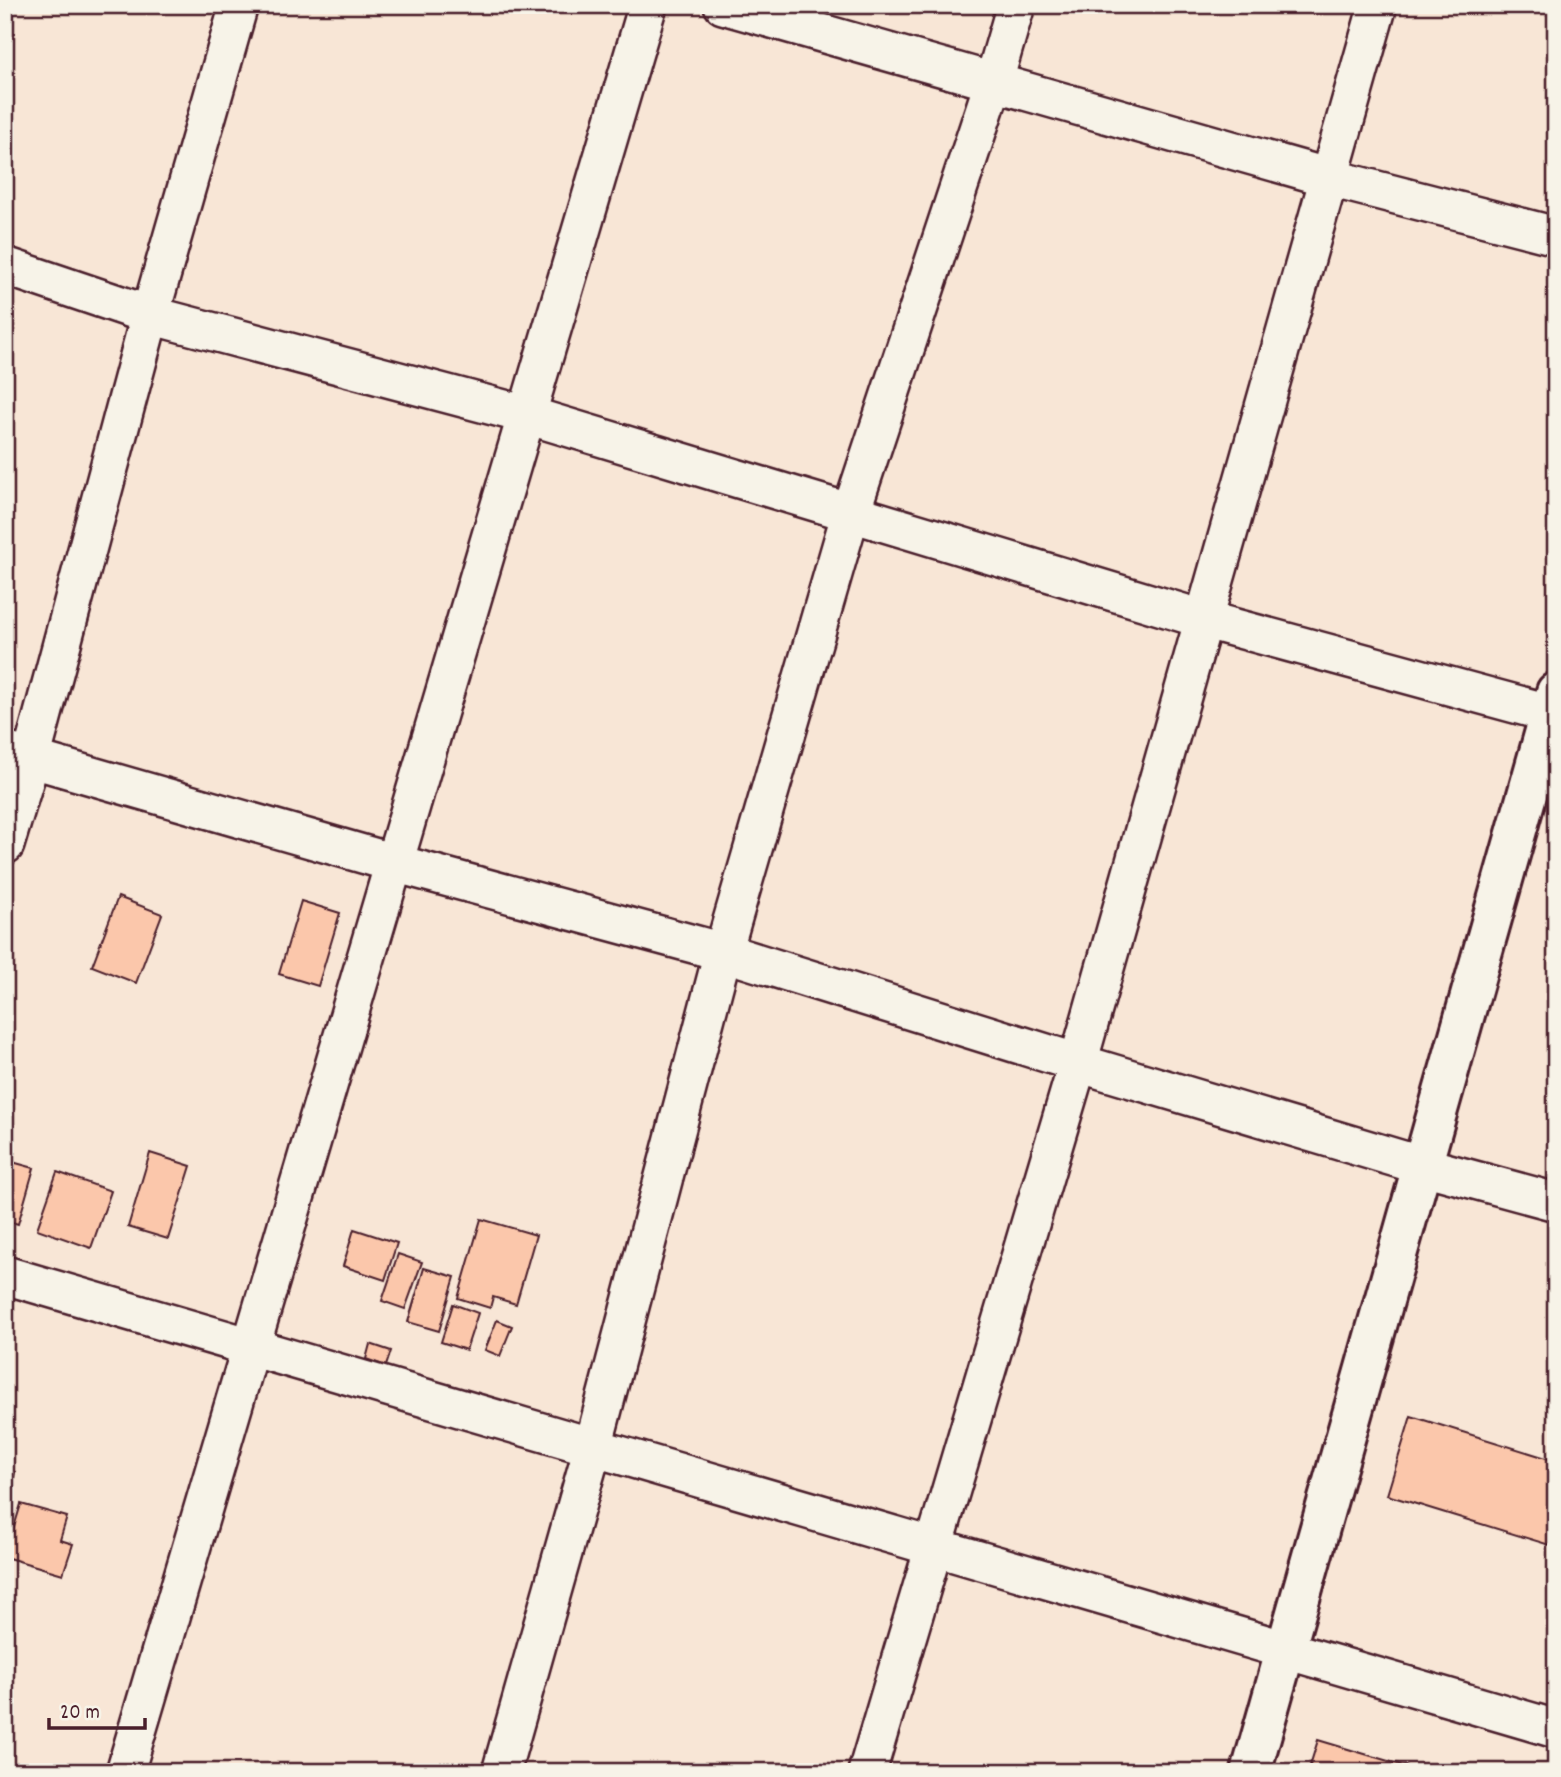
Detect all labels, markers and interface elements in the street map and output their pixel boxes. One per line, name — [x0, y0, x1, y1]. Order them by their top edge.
scale bar — [49, 1686, 145, 1730]
text: 20 m — [60, 1699, 100, 1729]

